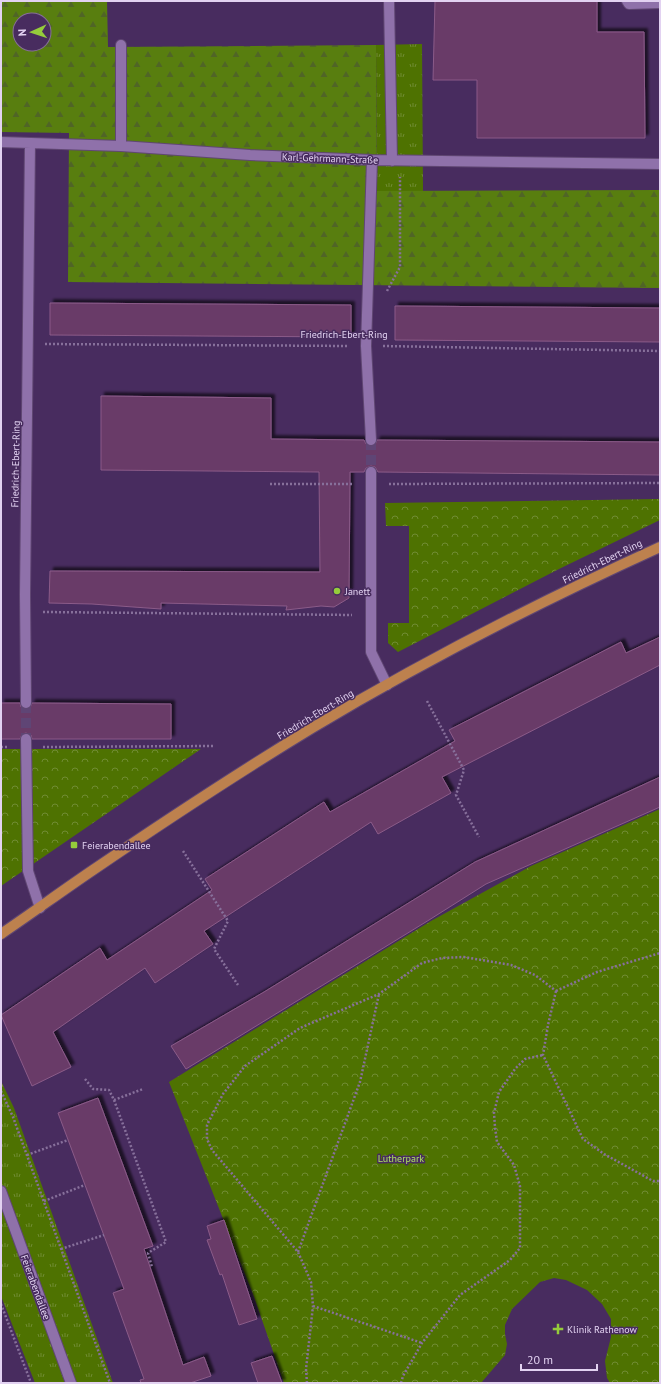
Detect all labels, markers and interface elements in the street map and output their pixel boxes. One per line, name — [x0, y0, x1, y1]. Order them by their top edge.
north arrow — [12, 12, 52, 52]
text: N — [15, 29, 29, 37]
street label: Karl-Gehrmann-Straße — [282, 150, 378, 167]
street label: Friedrich-Ebert-Ring — [300, 328, 388, 341]
street label: Friedrich-Ebert-Ring — [8, 420, 23, 508]
street label: Friedrich-Ebert-Ring — [560, 537, 644, 586]
place label: Janett — [344, 585, 371, 598]
marker: Janett — [332, 586, 342, 596]
street label: Friedrich-Ebert-Ring — [275, 686, 356, 742]
place label: Feierabendallee — [82, 839, 151, 852]
marker: Feierabendallee — [69, 840, 79, 850]
park label: Lutherpark — [378, 1152, 424, 1165]
street label: Feierabendallee — [18, 1253, 53, 1322]
marker: Klinik Rathenow — [552, 1323, 564, 1335]
place label: Klinik Rathenow — [567, 1323, 637, 1336]
scale bar — [521, 1346, 597, 1372]
text: 20 m — [527, 1352, 553, 1367]

